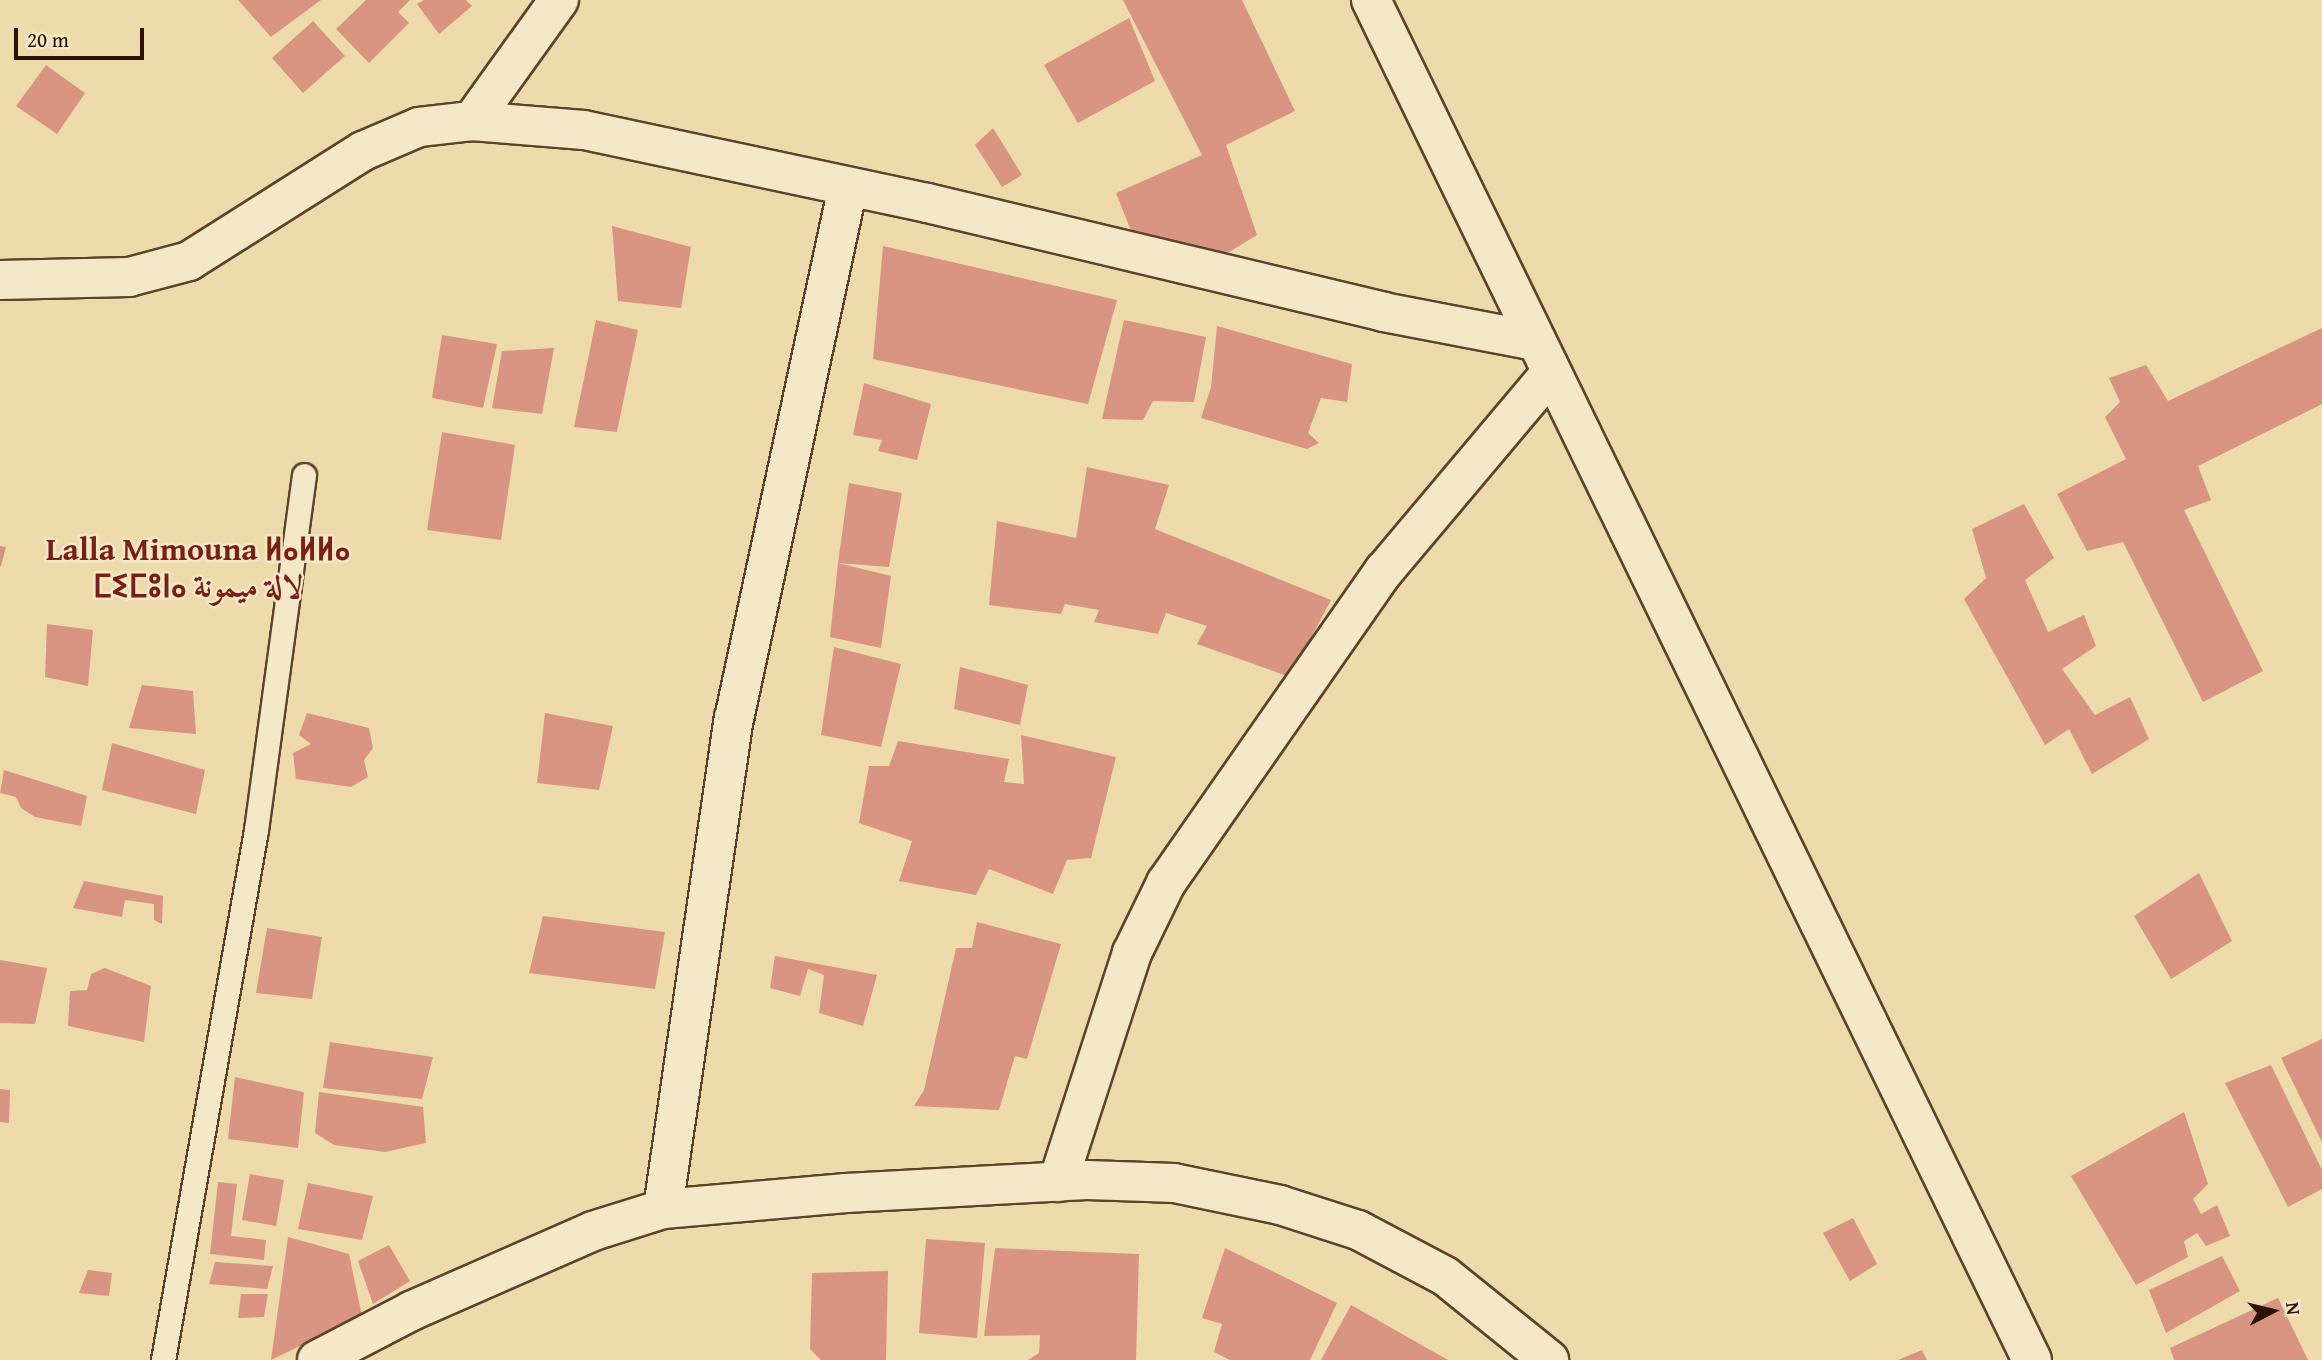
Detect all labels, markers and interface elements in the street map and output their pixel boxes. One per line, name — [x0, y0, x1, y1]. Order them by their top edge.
scale bar — [18, 14, 147, 58]
text: 20 m — [27, 24, 69, 55]
district label: Lalla Mimouna ⵍⴰⵍⵍⴰ ⵎⵉⵎⵓⵏⴰ لالة ميمونة — [46, 531, 350, 606]
north arrow — [2238, 1276, 2308, 1346]
text: N — [2279, 1300, 2309, 1316]

